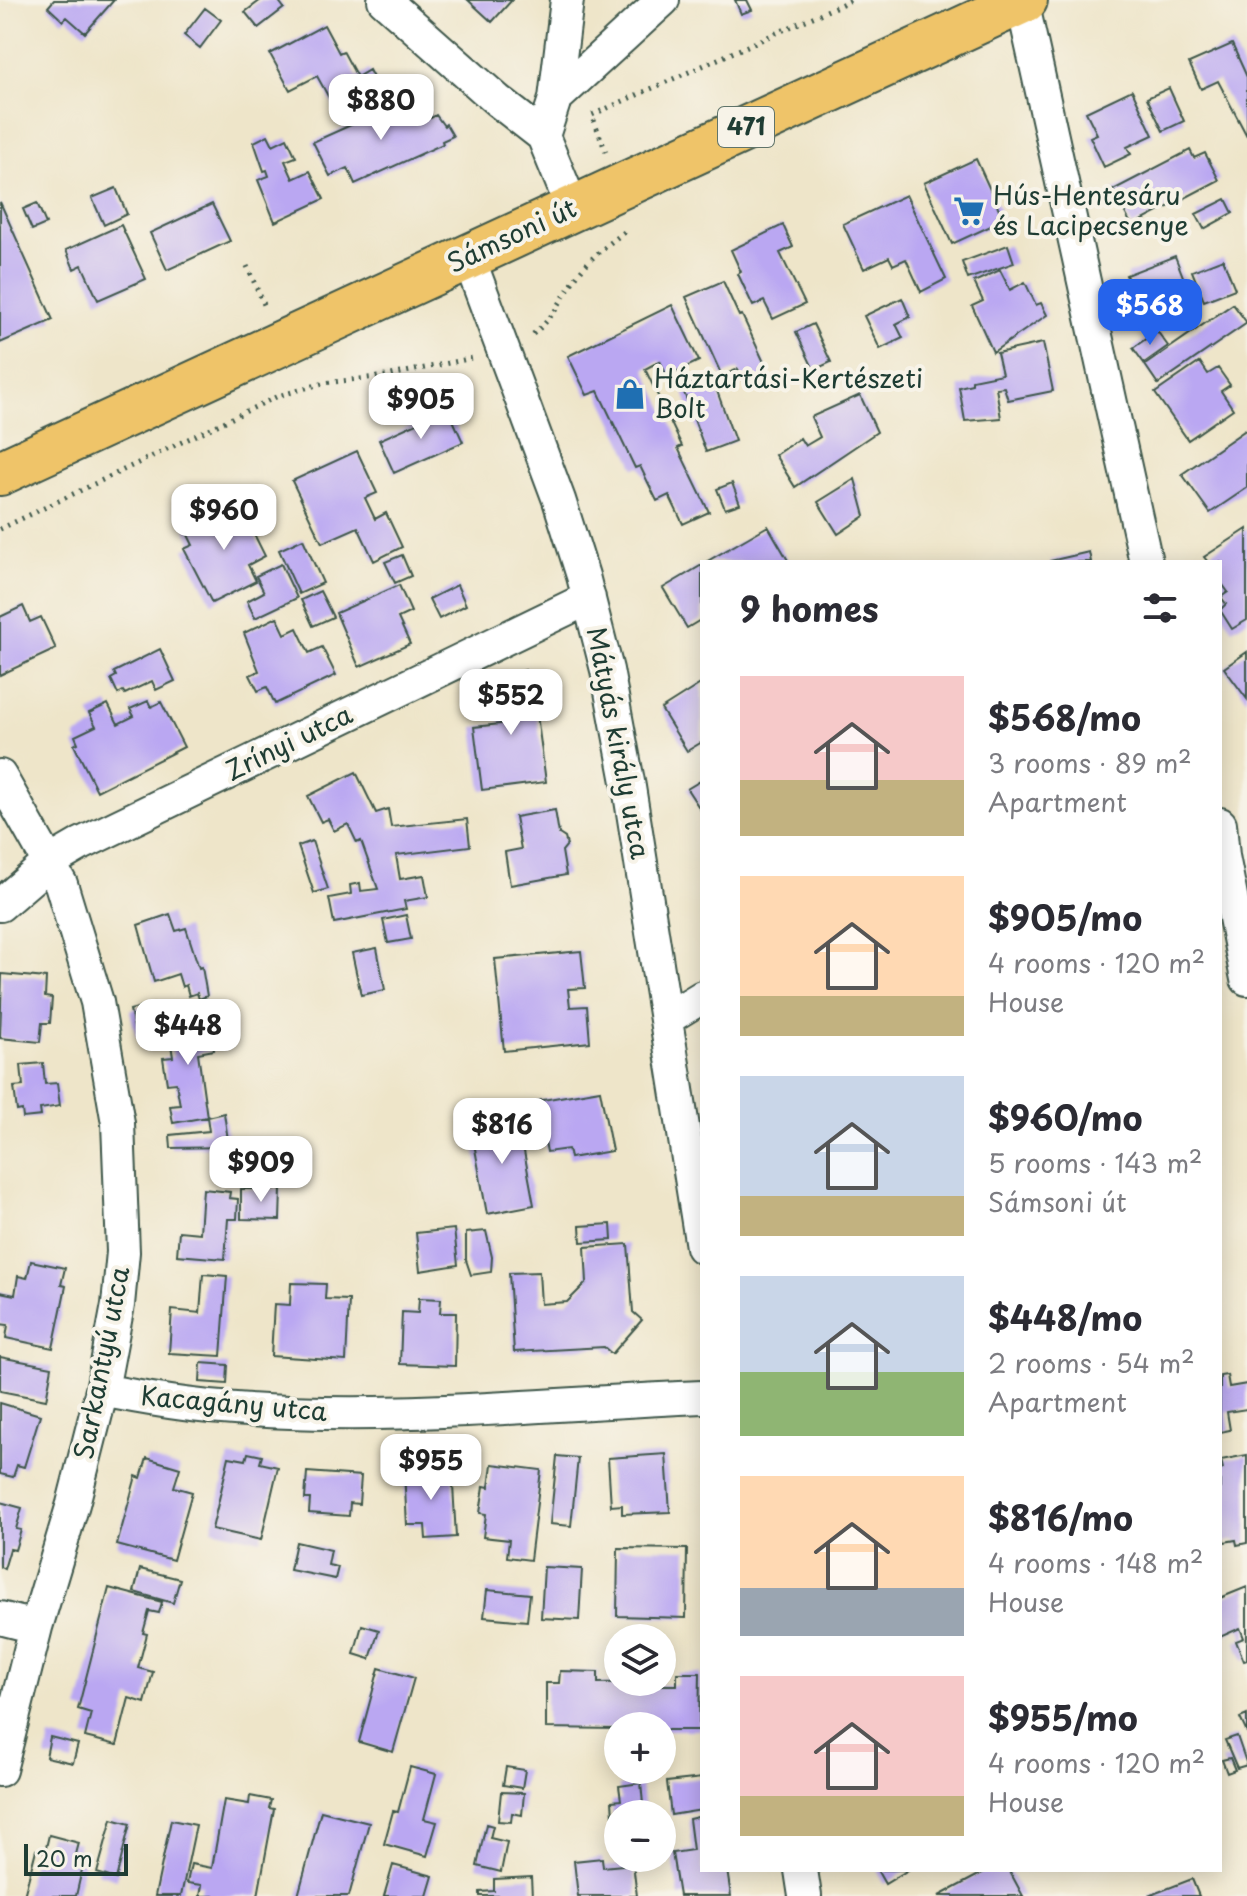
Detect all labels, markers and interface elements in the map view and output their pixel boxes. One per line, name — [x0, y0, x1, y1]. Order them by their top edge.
pin: $880 — [334, 74, 428, 142]
text: $880 — [347, 80, 415, 119]
road number: 471 — [718, 107, 774, 147]
place label: Hús-Hentesáru és Lacipecsenye — [993, 175, 1189, 244]
street label: Sámsoni út — [440, 188, 582, 282]
supermarket icon: Hús-Hentesáru és Lacipecsenye — [952, 194, 986, 228]
pin: $568 — [1103, 279, 1197, 347]
text: $568 — [1116, 285, 1184, 324]
place label: Háztartási-Kertészeti Bolt — [654, 358, 923, 427]
pin: $905 — [374, 373, 468, 441]
shop icon: Háztartási-Kertészeti Bolt — [613, 377, 647, 411]
text: $905 — [387, 379, 455, 418]
pin: $960 — [177, 484, 271, 552]
text: $960 — [189, 490, 259, 529]
text: 9 homes — [740, 582, 879, 634]
icon: filters — [1138, 586, 1182, 630]
street label: Mátyás király utca — [578, 623, 661, 863]
pin: $552 — [464, 669, 558, 737]
text: $552 — [477, 675, 545, 714]
text: $568/mo — [988, 691, 1141, 743]
street label: Zrínyi utca — [218, 694, 359, 789]
icon: home — [804, 708, 900, 804]
text: 3 rooms · 89 m² — [988, 743, 1192, 782]
text: Apartment — [988, 782, 1127, 821]
text: $905/mo — [988, 891, 1142, 943]
icon: home — [804, 908, 900, 1004]
text: 4 rooms · 120 m² — [988, 943, 1205, 982]
text: House — [988, 982, 1064, 1021]
pin: $448 — [141, 999, 235, 1067]
text: $448 — [154, 1005, 222, 1044]
text: $960/mo — [988, 1091, 1142, 1143]
pin: $816 — [455, 1098, 549, 1166]
text: $816 — [471, 1104, 533, 1143]
icon: home — [804, 1108, 900, 1204]
pin: $909 — [214, 1136, 308, 1204]
text: $909 — [227, 1142, 295, 1181]
text: 5 rooms · 143 m² — [988, 1143, 1203, 1182]
text: Sámsoni út — [988, 1182, 1127, 1221]
street label: Sarkantyú utca — [63, 1262, 139, 1463]
text: $448/mo — [988, 1291, 1142, 1343]
icon: home — [804, 1308, 900, 1404]
text: 2 rooms · 54 m² — [988, 1343, 1195, 1382]
street label: Kacagány utca — [139, 1375, 330, 1430]
text: Apartment — [988, 1382, 1127, 1421]
pin: $955 — [384, 1434, 478, 1502]
text: $955 — [398, 1440, 464, 1479]
text: $816/mo — [988, 1491, 1133, 1543]
icon: home — [804, 1508, 900, 1604]
text: 4 rooms · 148 m² — [988, 1543, 1203, 1582]
text: House — [988, 1582, 1064, 1621]
map controls — [604, 1624, 676, 1872]
button: layers — [604, 1624, 676, 1696]
text: $955/mo — [988, 1691, 1138, 1743]
icon: home — [804, 1708, 900, 1804]
button: + — [604, 1712, 676, 1784]
text: 4 rooms · 120 m² — [988, 1743, 1205, 1782]
text: House — [988, 1782, 1064, 1821]
button: − — [604, 1800, 676, 1872]
scale bar — [24, 1840, 128, 1876]
text: 20 m — [36, 1841, 93, 1874]

